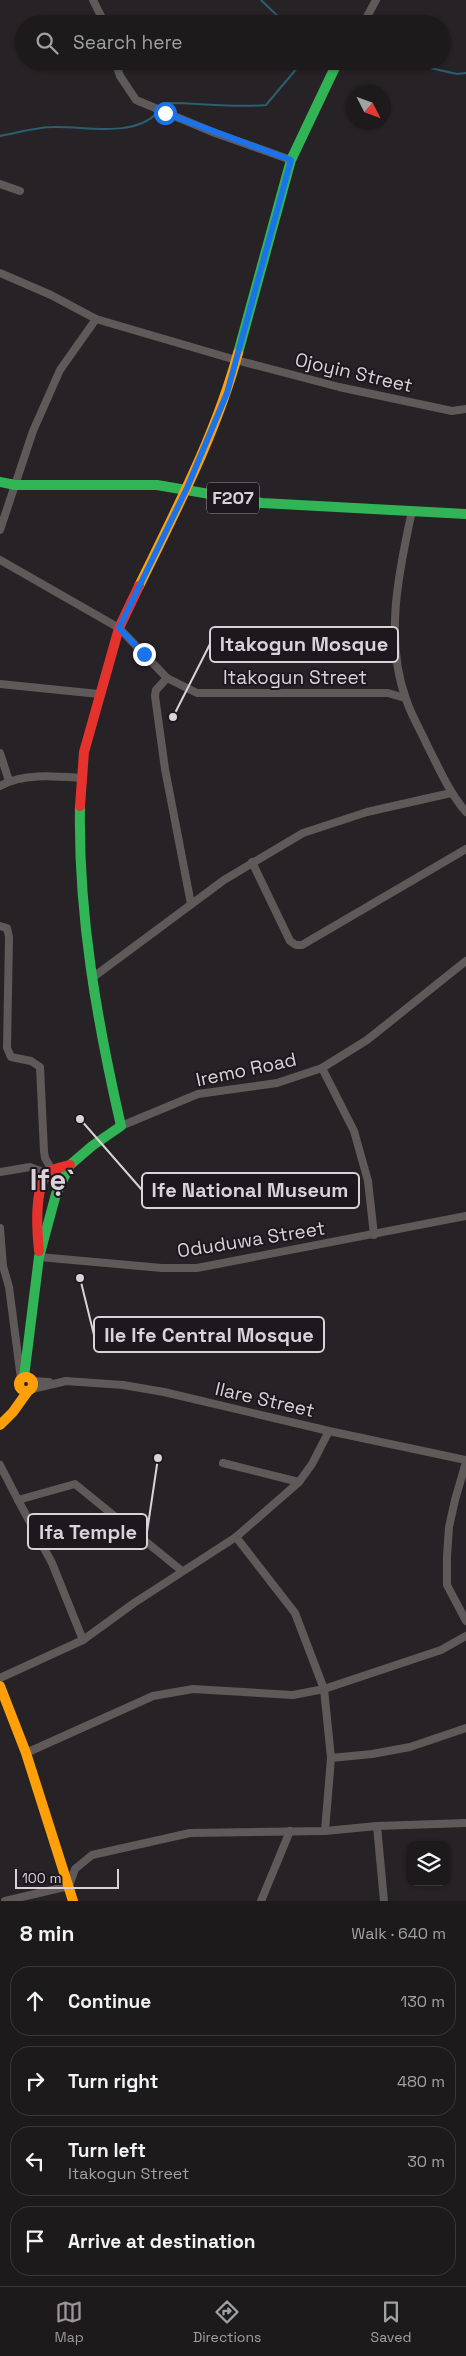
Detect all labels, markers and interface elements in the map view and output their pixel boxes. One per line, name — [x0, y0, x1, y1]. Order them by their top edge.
search box — [15, 15, 451, 70]
icon: search — [33, 29, 61, 57]
text: Search here — [73, 30, 183, 55]
north arrow — [346, 85, 391, 130]
route start — [154, 102, 177, 125]
street label: Ojoyin Street — [293, 347, 415, 398]
road number: F207 — [207, 482, 259, 514]
callout: Itakogun Mosque — [210, 627, 398, 662]
text: Itakogun Mosque — [220, 631, 388, 657]
route end — [133, 643, 156, 666]
street label: Itakogun Street — [223, 665, 367, 690]
street label: Iremo Road — [193, 1047, 299, 1092]
district label: Ifẹ̀ — [30, 1161, 74, 1198]
callout: Ife National Museum — [142, 1173, 359, 1208]
text: Ife National Museum — [152, 1177, 348, 1203]
street label: Oduduwa Street — [175, 1215, 327, 1264]
callout: Ile Ife Central Mosque — [94, 1317, 324, 1352]
text: Ile Ife Central Mosque — [104, 1322, 314, 1348]
street label: Ilare Street — [213, 1376, 317, 1423]
callout: Ifa Temple — [28, 1514, 147, 1549]
text: Ifa Temple — [39, 1519, 137, 1545]
map controls — [406, 1841, 451, 1886]
button: layers — [406, 1841, 451, 1886]
scale bar — [15, 1866, 119, 1889]
text: 100 m — [22, 1869, 61, 1887]
text: 8 min — [20, 1920, 74, 1947]
text: Walk · 640 m — [351, 1923, 446, 1944]
icon: ahead — [21, 1987, 49, 2015]
text: Continue — [68, 1989, 151, 2014]
text: 130 m — [401, 1991, 445, 2012]
icon: right — [21, 2067, 49, 2095]
text: Turn right — [68, 2069, 158, 2094]
text: 480 m — [397, 2071, 445, 2092]
text: Turn left — [68, 2138, 146, 2163]
icon: left — [21, 2147, 49, 2175]
text: 30 m — [407, 2151, 445, 2172]
text: Itakogun Street — [68, 2163, 189, 2184]
icon: arrive — [21, 2227, 49, 2255]
text: Arrive at destination — [68, 2229, 256, 2254]
tab: Map — [55, 2298, 84, 2346]
tab: Directions — [193, 2298, 261, 2346]
tab: Saved — [371, 2298, 411, 2346]

